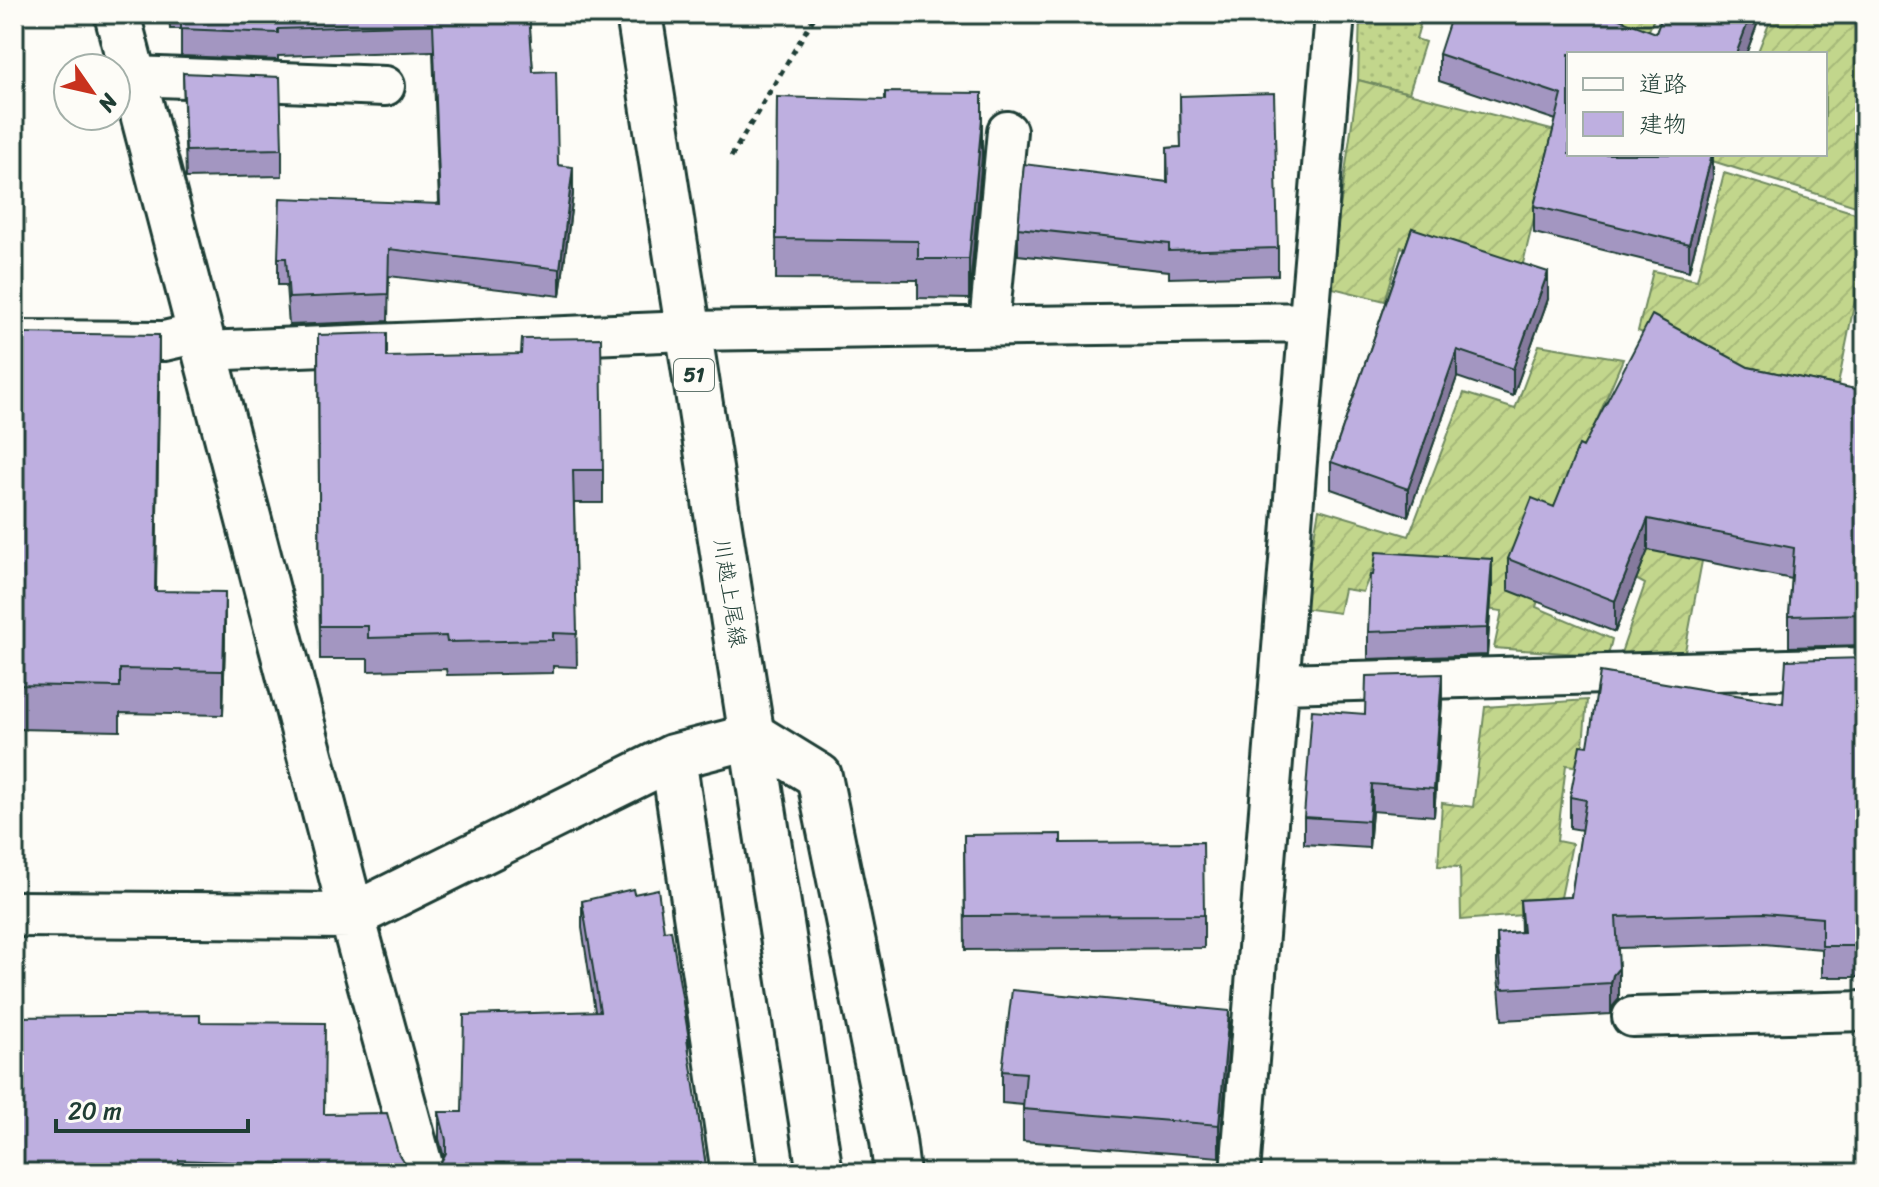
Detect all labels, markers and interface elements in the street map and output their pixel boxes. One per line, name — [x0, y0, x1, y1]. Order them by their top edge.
north arrow — [52, 52, 132, 132]
legend — [1567, 52, 1827, 156]
text: 道路 — [1639, 63, 1687, 105]
text: N — [87, 85, 129, 121]
text: 建物 — [1639, 103, 1687, 145]
road number: 51 — [674, 359, 714, 391]
street label: 川越上尾線 — [702, 536, 758, 650]
scale bar — [56, 1083, 248, 1133]
text: 20 m — [68, 1090, 122, 1132]

